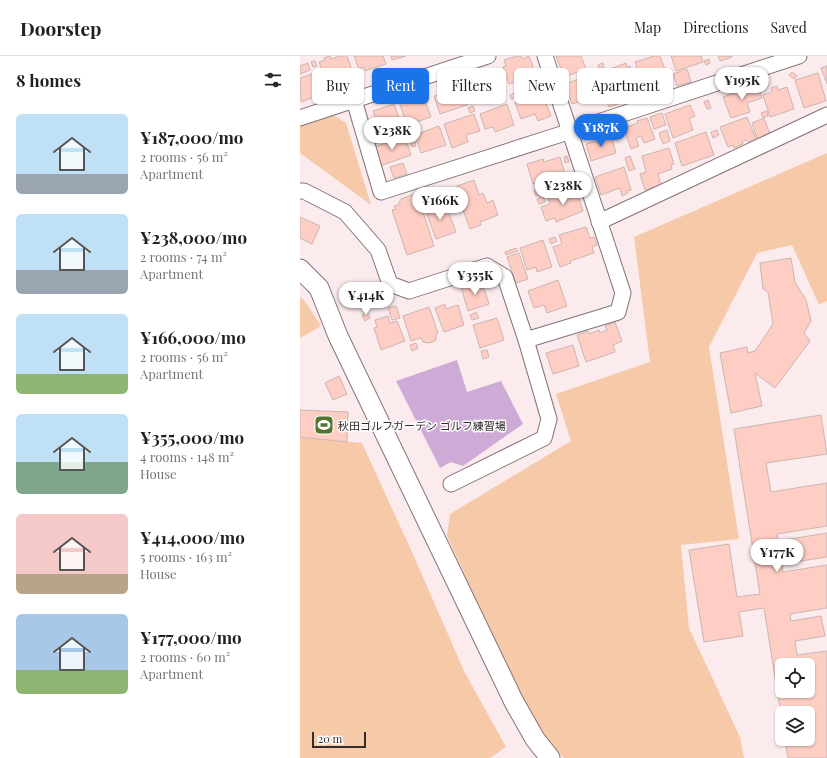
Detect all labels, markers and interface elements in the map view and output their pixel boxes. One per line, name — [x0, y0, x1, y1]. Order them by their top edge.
text: Doorstep — [20, 15, 101, 41]
text: Map — [634, 18, 661, 37]
text: Directions — [683, 18, 749, 37]
text: Saved — [771, 18, 807, 37]
pin: ¥195K — [714, 67, 770, 101]
chip: Buy — [312, 68, 364, 104]
chip: Rent — [372, 68, 429, 104]
chip: Filters — [437, 68, 506, 104]
chip: New — [514, 68, 569, 104]
chip: Apartment — [577, 68, 673, 104]
text: 8 homes — [16, 69, 81, 91]
icon: filters — [262, 69, 284, 91]
text: ¥195K — [724, 71, 760, 88]
pin: ¥187K — [573, 114, 629, 148]
pin: ¥238K — [364, 117, 420, 151]
text: ¥187K — [583, 118, 619, 135]
text: ¥238K — [373, 121, 411, 138]
text: ¥187,000/mo — [140, 126, 243, 148]
icon: home — [48, 130, 96, 178]
text: 2 rooms · 56 m² — [140, 148, 228, 165]
text: Apartment — [140, 165, 203, 182]
pin: ¥238K — [535, 172, 591, 206]
text: ¥238K — [544, 176, 582, 193]
pin: ¥166K — [412, 187, 468, 221]
text: ¥166K — [421, 191, 459, 208]
text: ¥238,000/mo — [140, 226, 247, 248]
icon: home — [48, 230, 96, 278]
text: 2 rooms · 74 m² — [140, 248, 227, 265]
pin: ¥355K — [447, 262, 503, 296]
text: Apartment — [140, 265, 203, 282]
text: ¥355K — [457, 266, 493, 283]
pin: ¥414K — [338, 282, 394, 316]
text: ¥414K — [348, 286, 384, 303]
text: ¥166,000/mo — [140, 326, 246, 348]
icon: home — [48, 330, 96, 378]
text: 2 rooms · 56 m² — [140, 348, 228, 365]
text: Apartment — [140, 365, 203, 382]
sports icon: 秋田ゴルフガーデン ゴルフ練習場 — [313, 414, 335, 436]
place label: 秋田ゴルフガーデン ゴルフ練習場 — [338, 418, 506, 433]
text: ¥355,000/mo — [140, 426, 244, 448]
icon: home — [48, 430, 96, 478]
text: 4 rooms · 148 m² — [140, 448, 234, 465]
text: House — [140, 465, 177, 482]
text: ¥414,000/mo — [140, 526, 245, 548]
icon: home — [48, 530, 96, 578]
pin: ¥177K — [749, 539, 805, 573]
text: ¥177K — [760, 543, 794, 560]
text: 5 rooms · 163 m² — [140, 548, 232, 565]
text: House — [140, 565, 177, 582]
text: ¥177,000/mo — [140, 626, 242, 648]
icon: home — [48, 630, 96, 678]
text: 2 rooms · 60 m² — [140, 648, 230, 665]
map controls — [775, 658, 815, 746]
button: locate — [775, 658, 815, 698]
text: Apartment — [140, 665, 203, 682]
button: layers — [775, 706, 815, 746]
scale bar — [312, 730, 366, 749]
text: 20 m — [318, 731, 342, 746]

